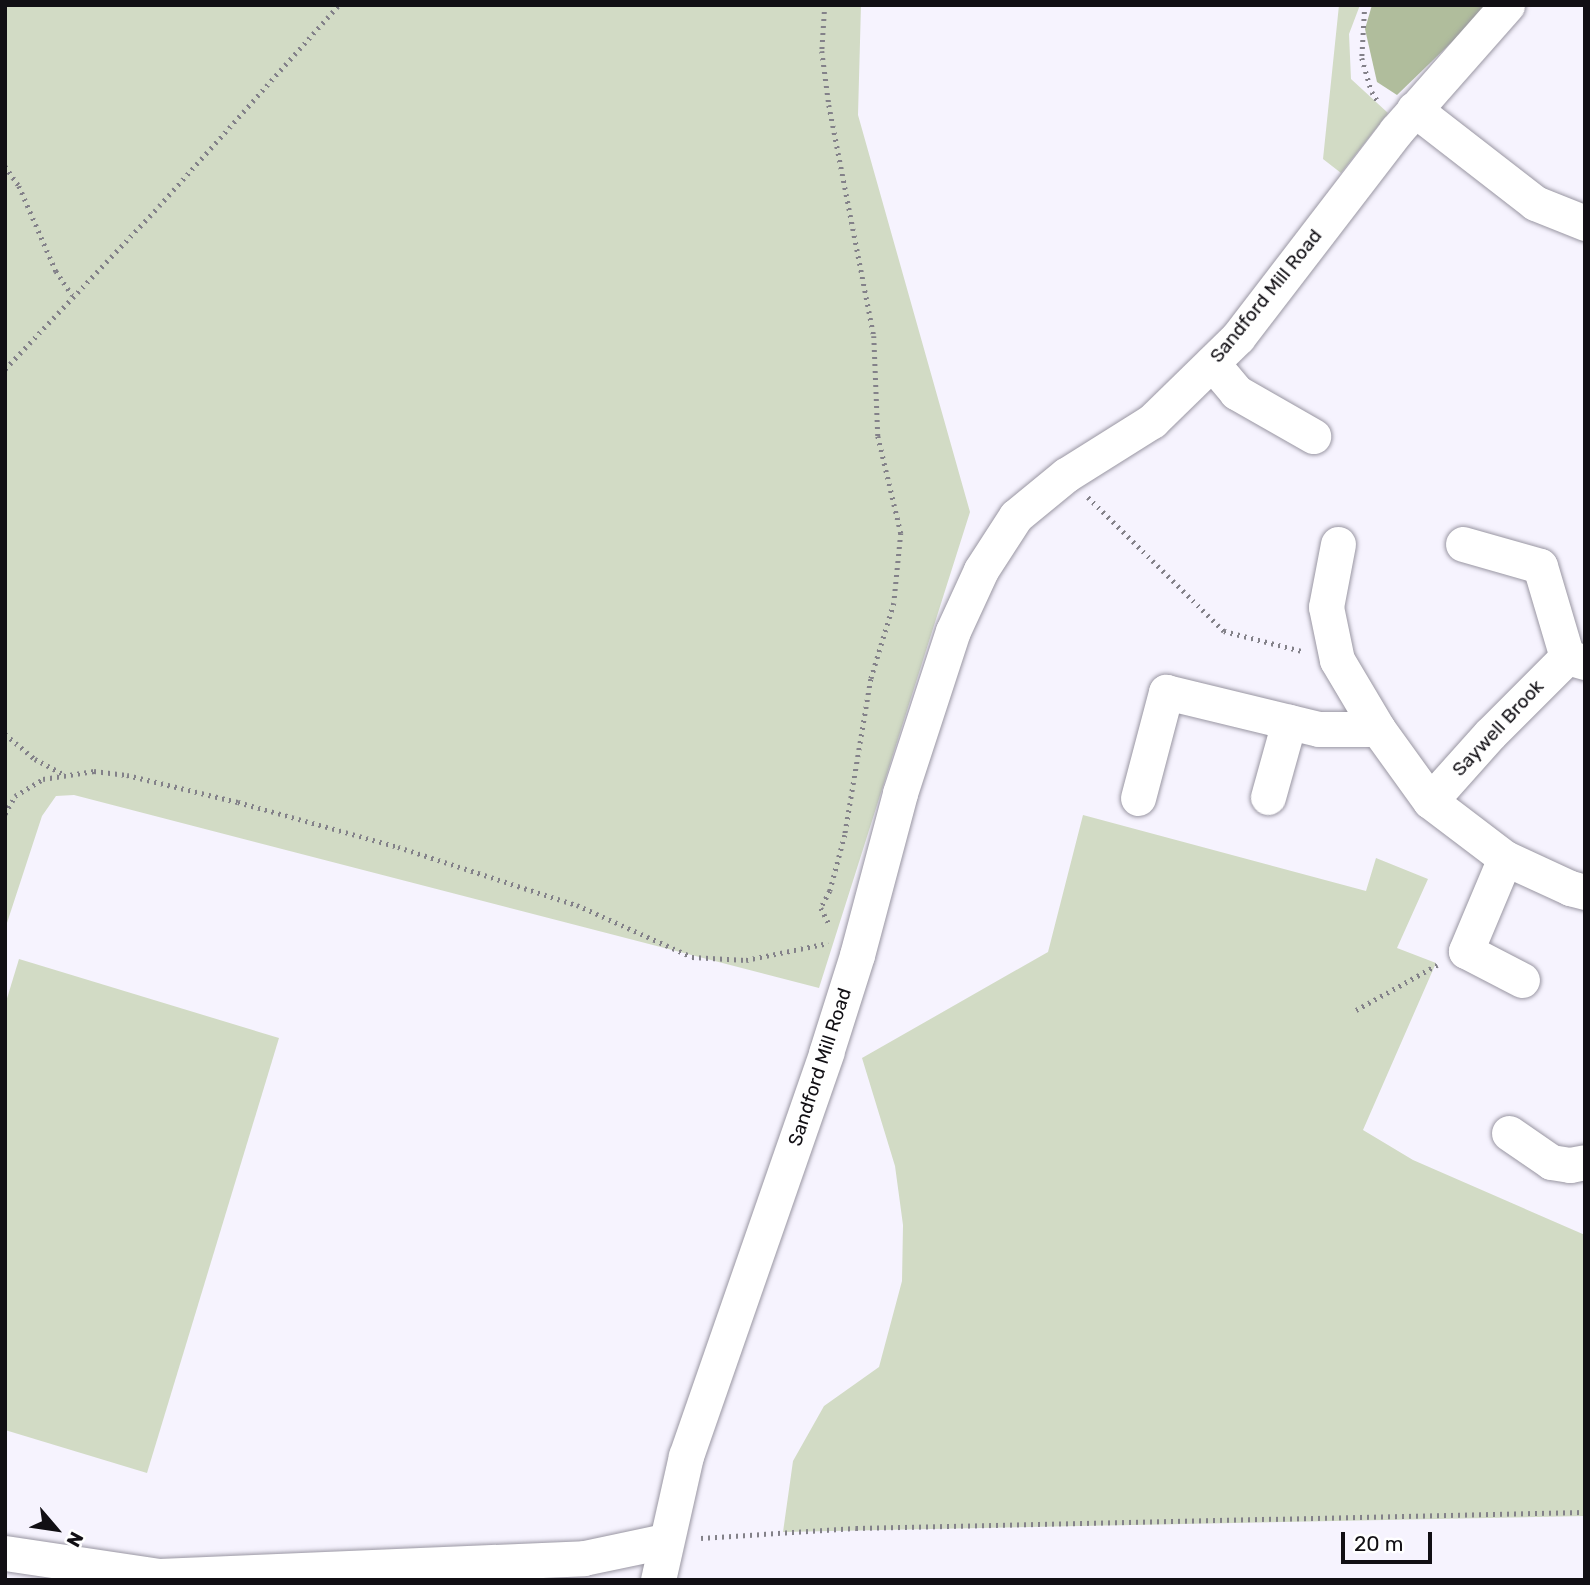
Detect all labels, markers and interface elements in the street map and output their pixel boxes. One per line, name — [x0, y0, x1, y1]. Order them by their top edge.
street label: Sandford Mill Road — [1205, 225, 1327, 367]
street label: Saywell Brook — [1448, 675, 1548, 781]
street label: Sandford Mill Road — [784, 985, 856, 1149]
north arrow — [21, 1494, 91, 1564]
scale bar — [1345, 1518, 1436, 1562]
text: N — [61, 1528, 88, 1551]
text: 20 m — [1354, 1531, 1403, 1556]

